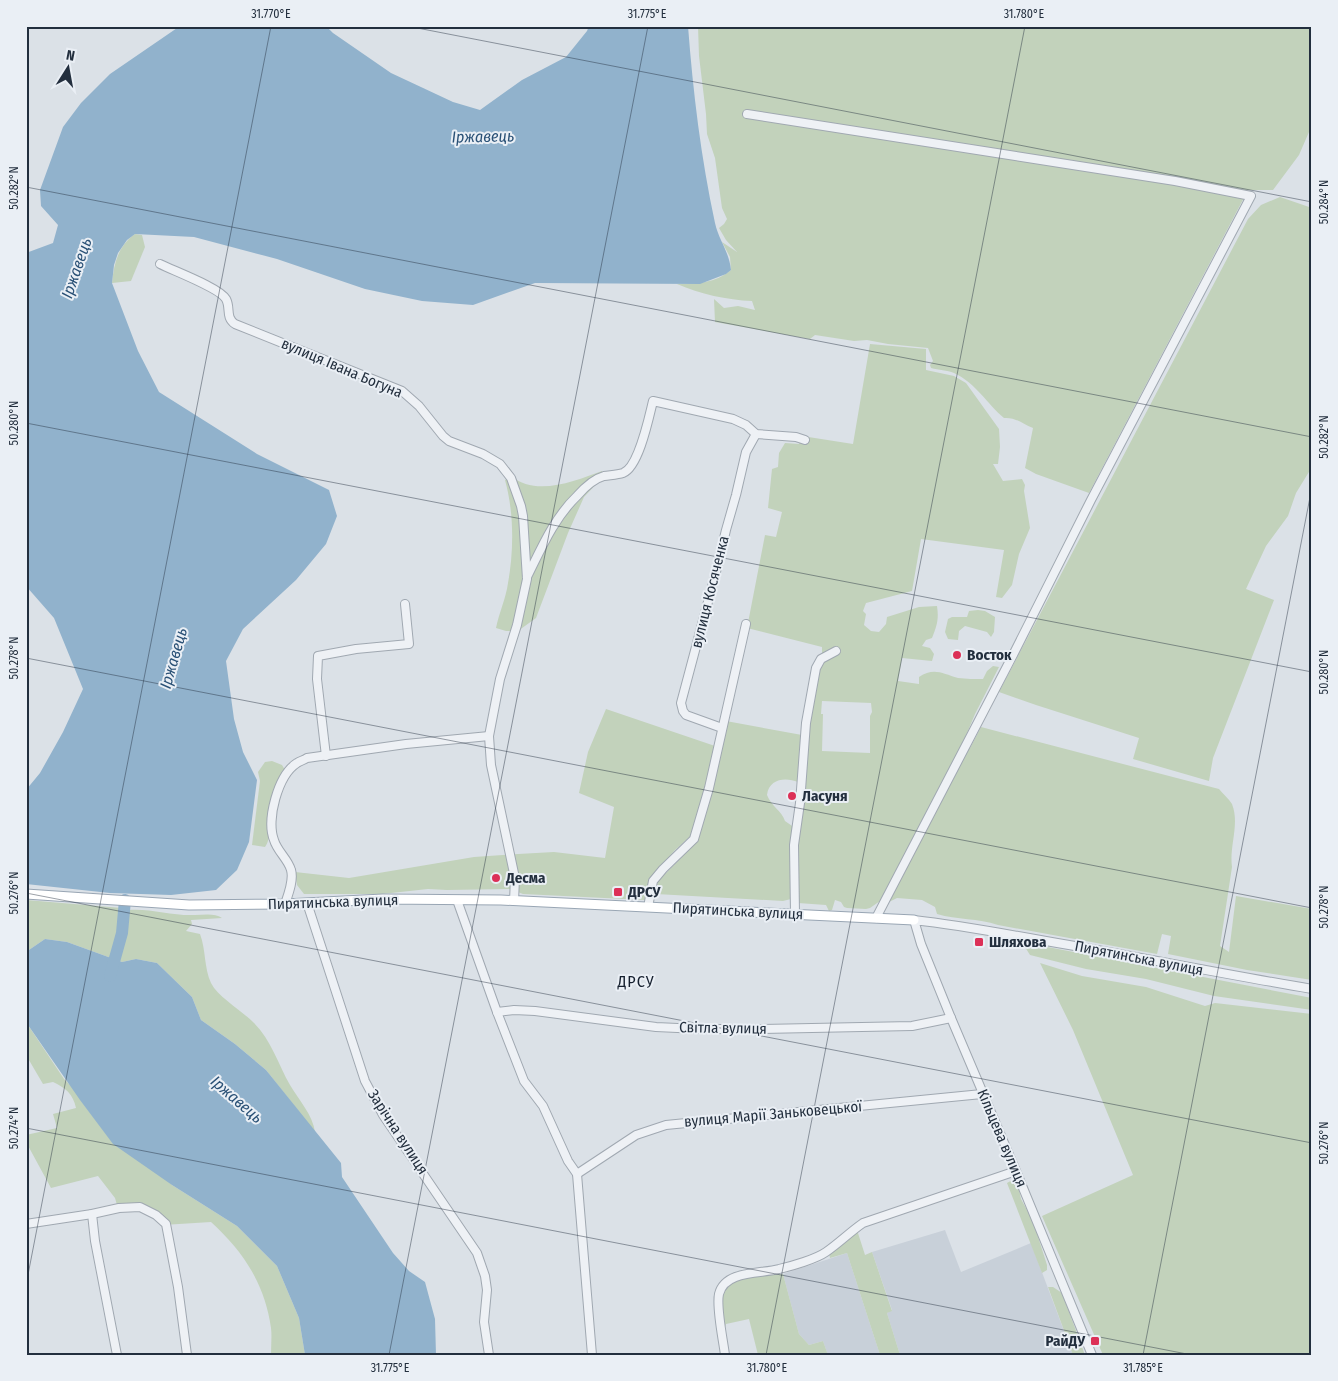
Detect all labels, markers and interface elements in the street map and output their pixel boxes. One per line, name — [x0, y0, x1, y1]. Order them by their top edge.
text: 31.770°E — [251, 7, 291, 21]
text: 31.775°E — [628, 7, 667, 21]
text: 31.780°E — [1004, 7, 1045, 21]
north arrow — [42, 42, 92, 92]
text: N — [65, 47, 76, 65]
water label: Іржавець — [452, 126, 514, 147]
text: 50.282°N — [7, 166, 21, 210]
text: 50.284°N — [1317, 180, 1331, 224]
water label: Іржавець — [57, 235, 96, 301]
street label: вулиця Івана Богуна — [279, 334, 405, 402]
text: 50.280°N — [7, 401, 21, 445]
text: 50.282°N — [1317, 415, 1331, 459]
street label: вулиця Косяченка — [687, 534, 733, 650]
water label: Іржавець — [156, 625, 191, 691]
text: 50.278°N — [7, 636, 21, 680]
place label: Восток — [967, 646, 1012, 664]
marker: Восток — [951, 649, 963, 661]
text: 50.280°N — [1317, 650, 1331, 694]
place label: Ласуня — [802, 787, 848, 805]
marker: Ласуня — [786, 790, 798, 802]
place label: Десма — [505, 869, 546, 887]
text: 50.276°N — [7, 872, 21, 914]
marker: Десма — [490, 872, 502, 884]
place label: ДРСУ — [627, 883, 662, 901]
text: 50.278°N — [1317, 885, 1331, 929]
marker: ДРСУ — [612, 886, 624, 898]
street label: Пирятинська вулиця — [267, 891, 399, 913]
street label: Пирятинська вулиця — [672, 899, 804, 923]
place label: Шляхова — [989, 933, 1047, 951]
marker: Шляхова — [973, 936, 985, 948]
street label: Пирятинська вулиця — [1073, 937, 1205, 979]
district label: ДРСУ — [616, 972, 655, 991]
street label: Світла вулиця — [679, 1018, 767, 1038]
water label: Іржавець — [207, 1072, 267, 1127]
street label: Зарічна вулиця — [364, 1086, 432, 1178]
street label: Кільцева вулиця — [973, 1086, 1031, 1190]
street label: вулиця Марії Заньковецької — [683, 1097, 864, 1131]
text: 50.274°N — [7, 1107, 21, 1149]
text: 50.276°N — [1317, 1122, 1331, 1164]
place label: РайДУ — [1045, 1332, 1086, 1350]
marker: РайДУ — [1089, 1335, 1101, 1347]
text: 31.775°E — [371, 1361, 410, 1375]
text: 31.780°E — [747, 1361, 788, 1375]
text: 31.785°E — [1123, 1361, 1163, 1375]

